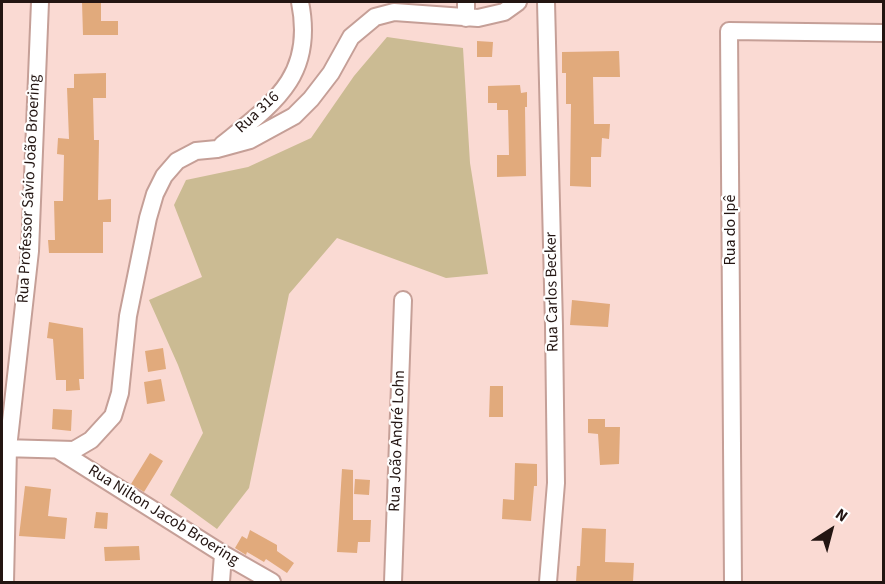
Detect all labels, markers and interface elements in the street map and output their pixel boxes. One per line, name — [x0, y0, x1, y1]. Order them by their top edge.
street label: Rua Professor Sávio João Broering — [14, 74, 46, 304]
street label: Rua 316 — [232, 88, 284, 138]
street label: Rua do Ipê — [721, 195, 741, 265]
street label: Rua Carlos Becker — [542, 232, 564, 352]
street label: Rua João André Lohn — [386, 370, 410, 512]
street label: Rua Nilton Jacob Broering — [84, 462, 242, 570]
north arrow — [801, 500, 861, 560]
text: N — [831, 503, 852, 527]

